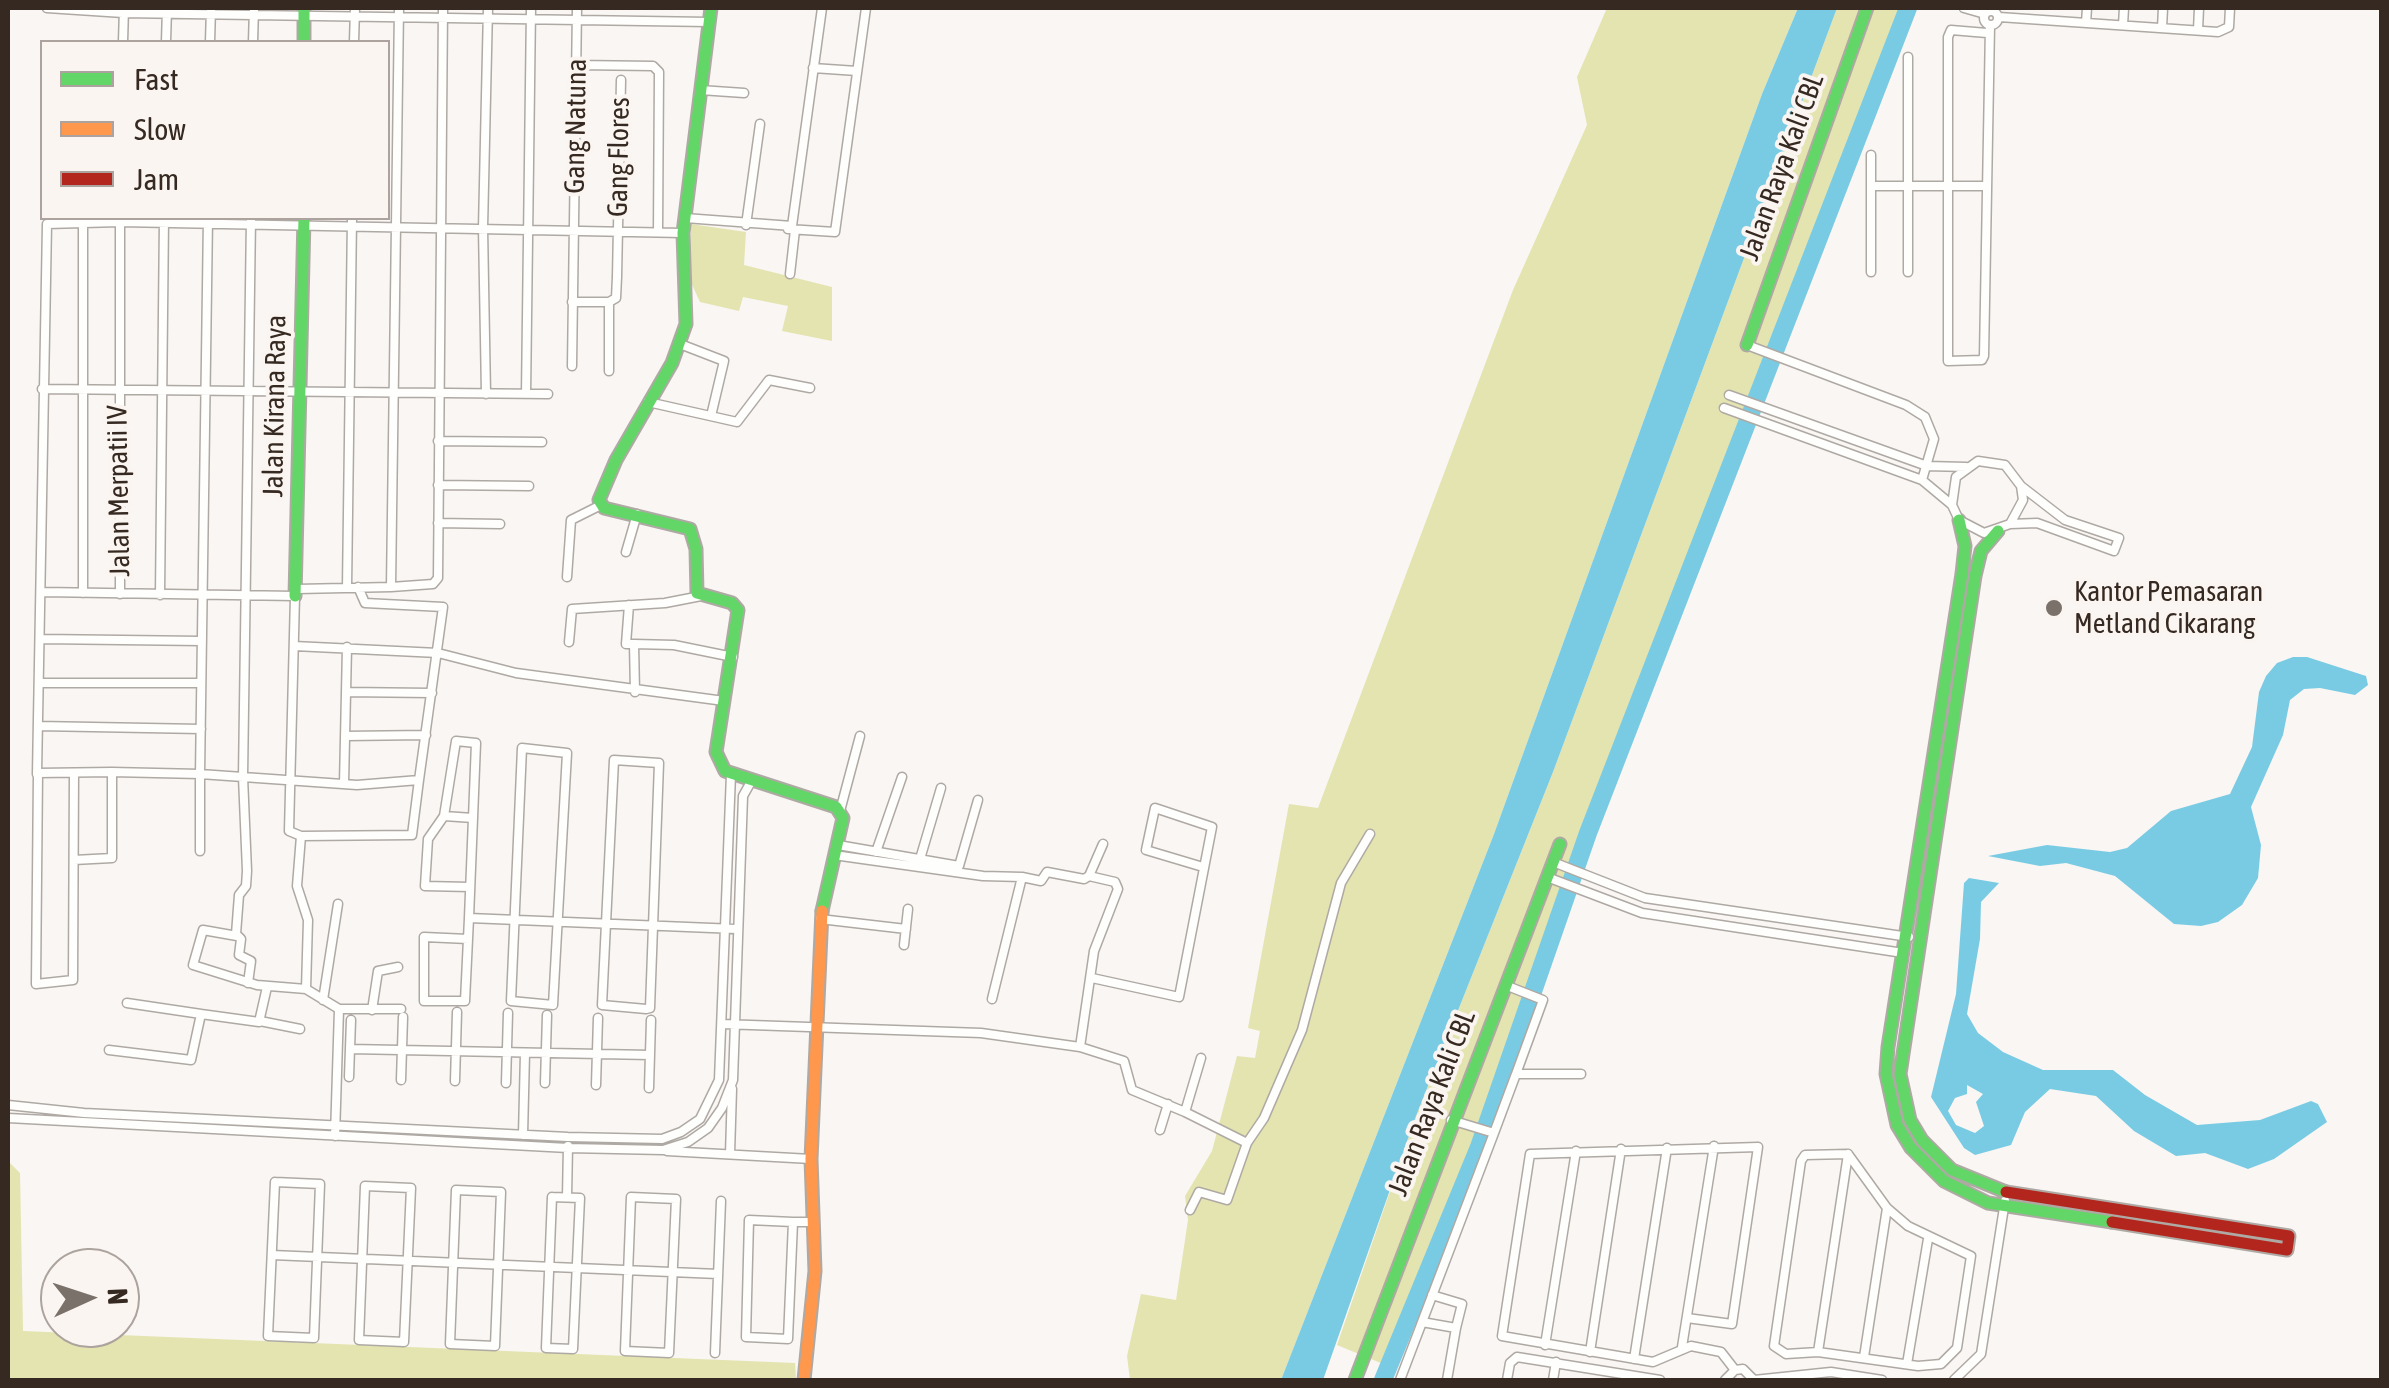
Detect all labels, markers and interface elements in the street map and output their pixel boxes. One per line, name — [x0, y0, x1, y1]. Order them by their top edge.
legend — [40, 40, 390, 220]
street label: Gang Natuna — [558, 58, 594, 194]
text: Fast — [134, 62, 179, 96]
street label: Jalan Raya Kali CBL — [1733, 69, 1831, 265]
street label: Gang Flores — [601, 97, 637, 217]
text: Slow — [134, 112, 186, 146]
text: Jam — [134, 162, 179, 196]
street label: Jalan Kirana Raya — [257, 314, 293, 498]
street label: Jalan Merpatii IV — [101, 405, 137, 577]
place label: Kantor Pemasaran Metland Cikarang — [2074, 575, 2263, 641]
marker: Kantor Pemasaran Metland Cikarang — [2043, 597, 2065, 619]
street label: Jalan Raya Kali CBL — [1381, 1006, 1483, 1200]
north arrow — [40, 1248, 140, 1348]
text: N — [102, 1287, 134, 1306]

